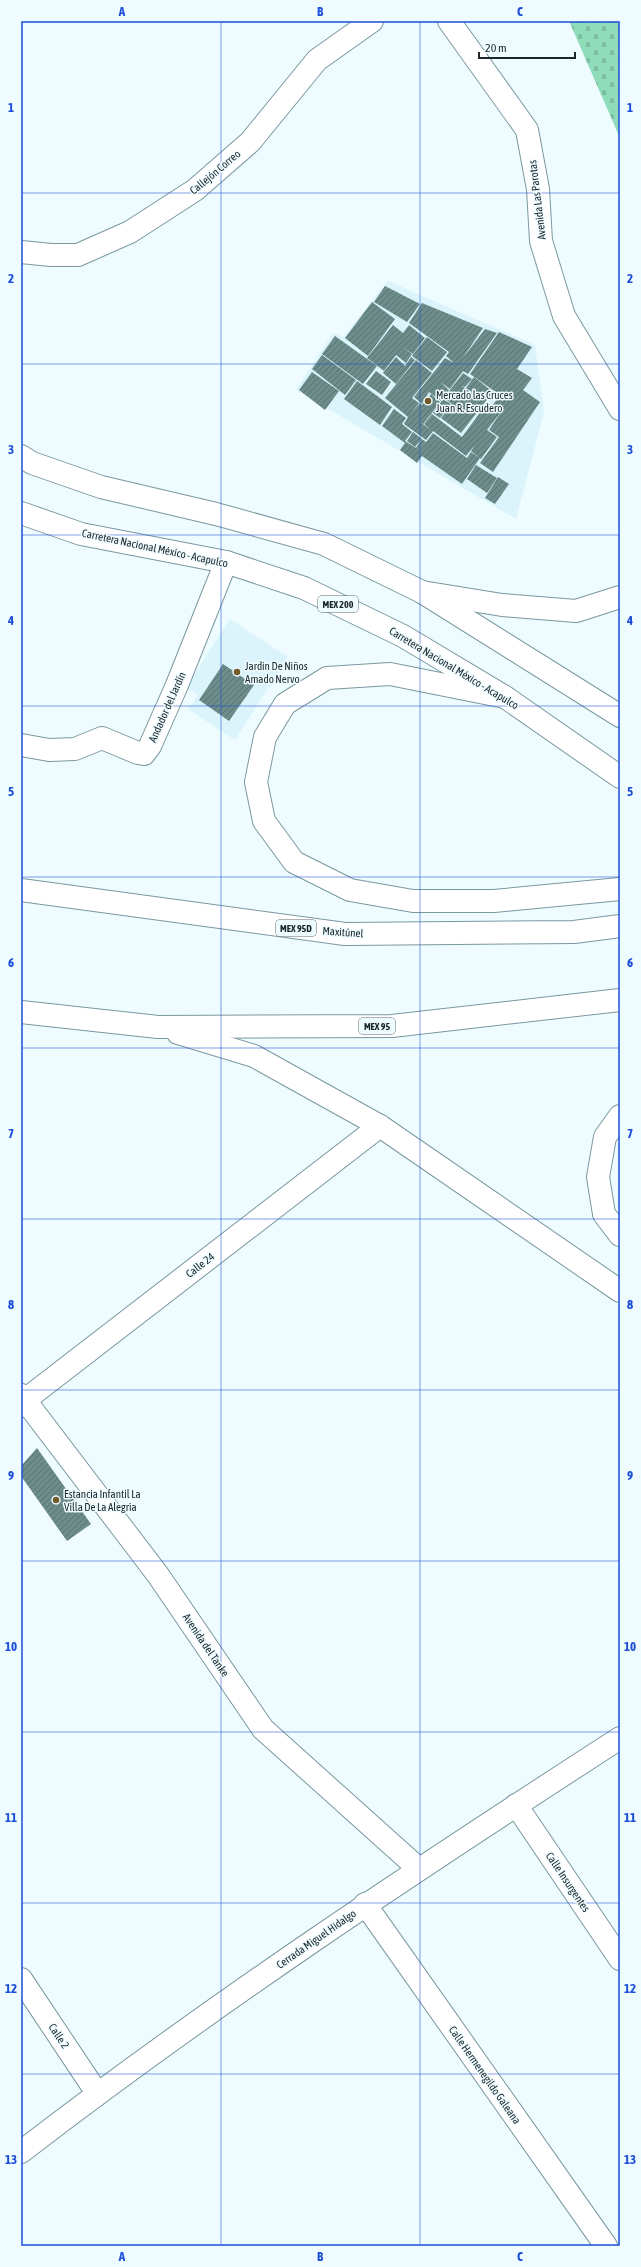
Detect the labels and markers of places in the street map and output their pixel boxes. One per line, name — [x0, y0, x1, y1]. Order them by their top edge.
place label: Mercado las Cruces Juan R. Escudero — [436, 389, 513, 414]
marker: Mercado las Cruces Juan R. Escudero — [423, 396, 433, 406]
place label: Jardin De Niños Amado Nervo — [245, 660, 308, 685]
marker: Jardin De Niños Amado Nervo — [232, 667, 242, 677]
place label: Estancia Infantil La Villa De La Alegria — [64, 1488, 141, 1513]
marker: Estancia Infantil La Villa De La Alegria — [51, 1495, 61, 1505]

